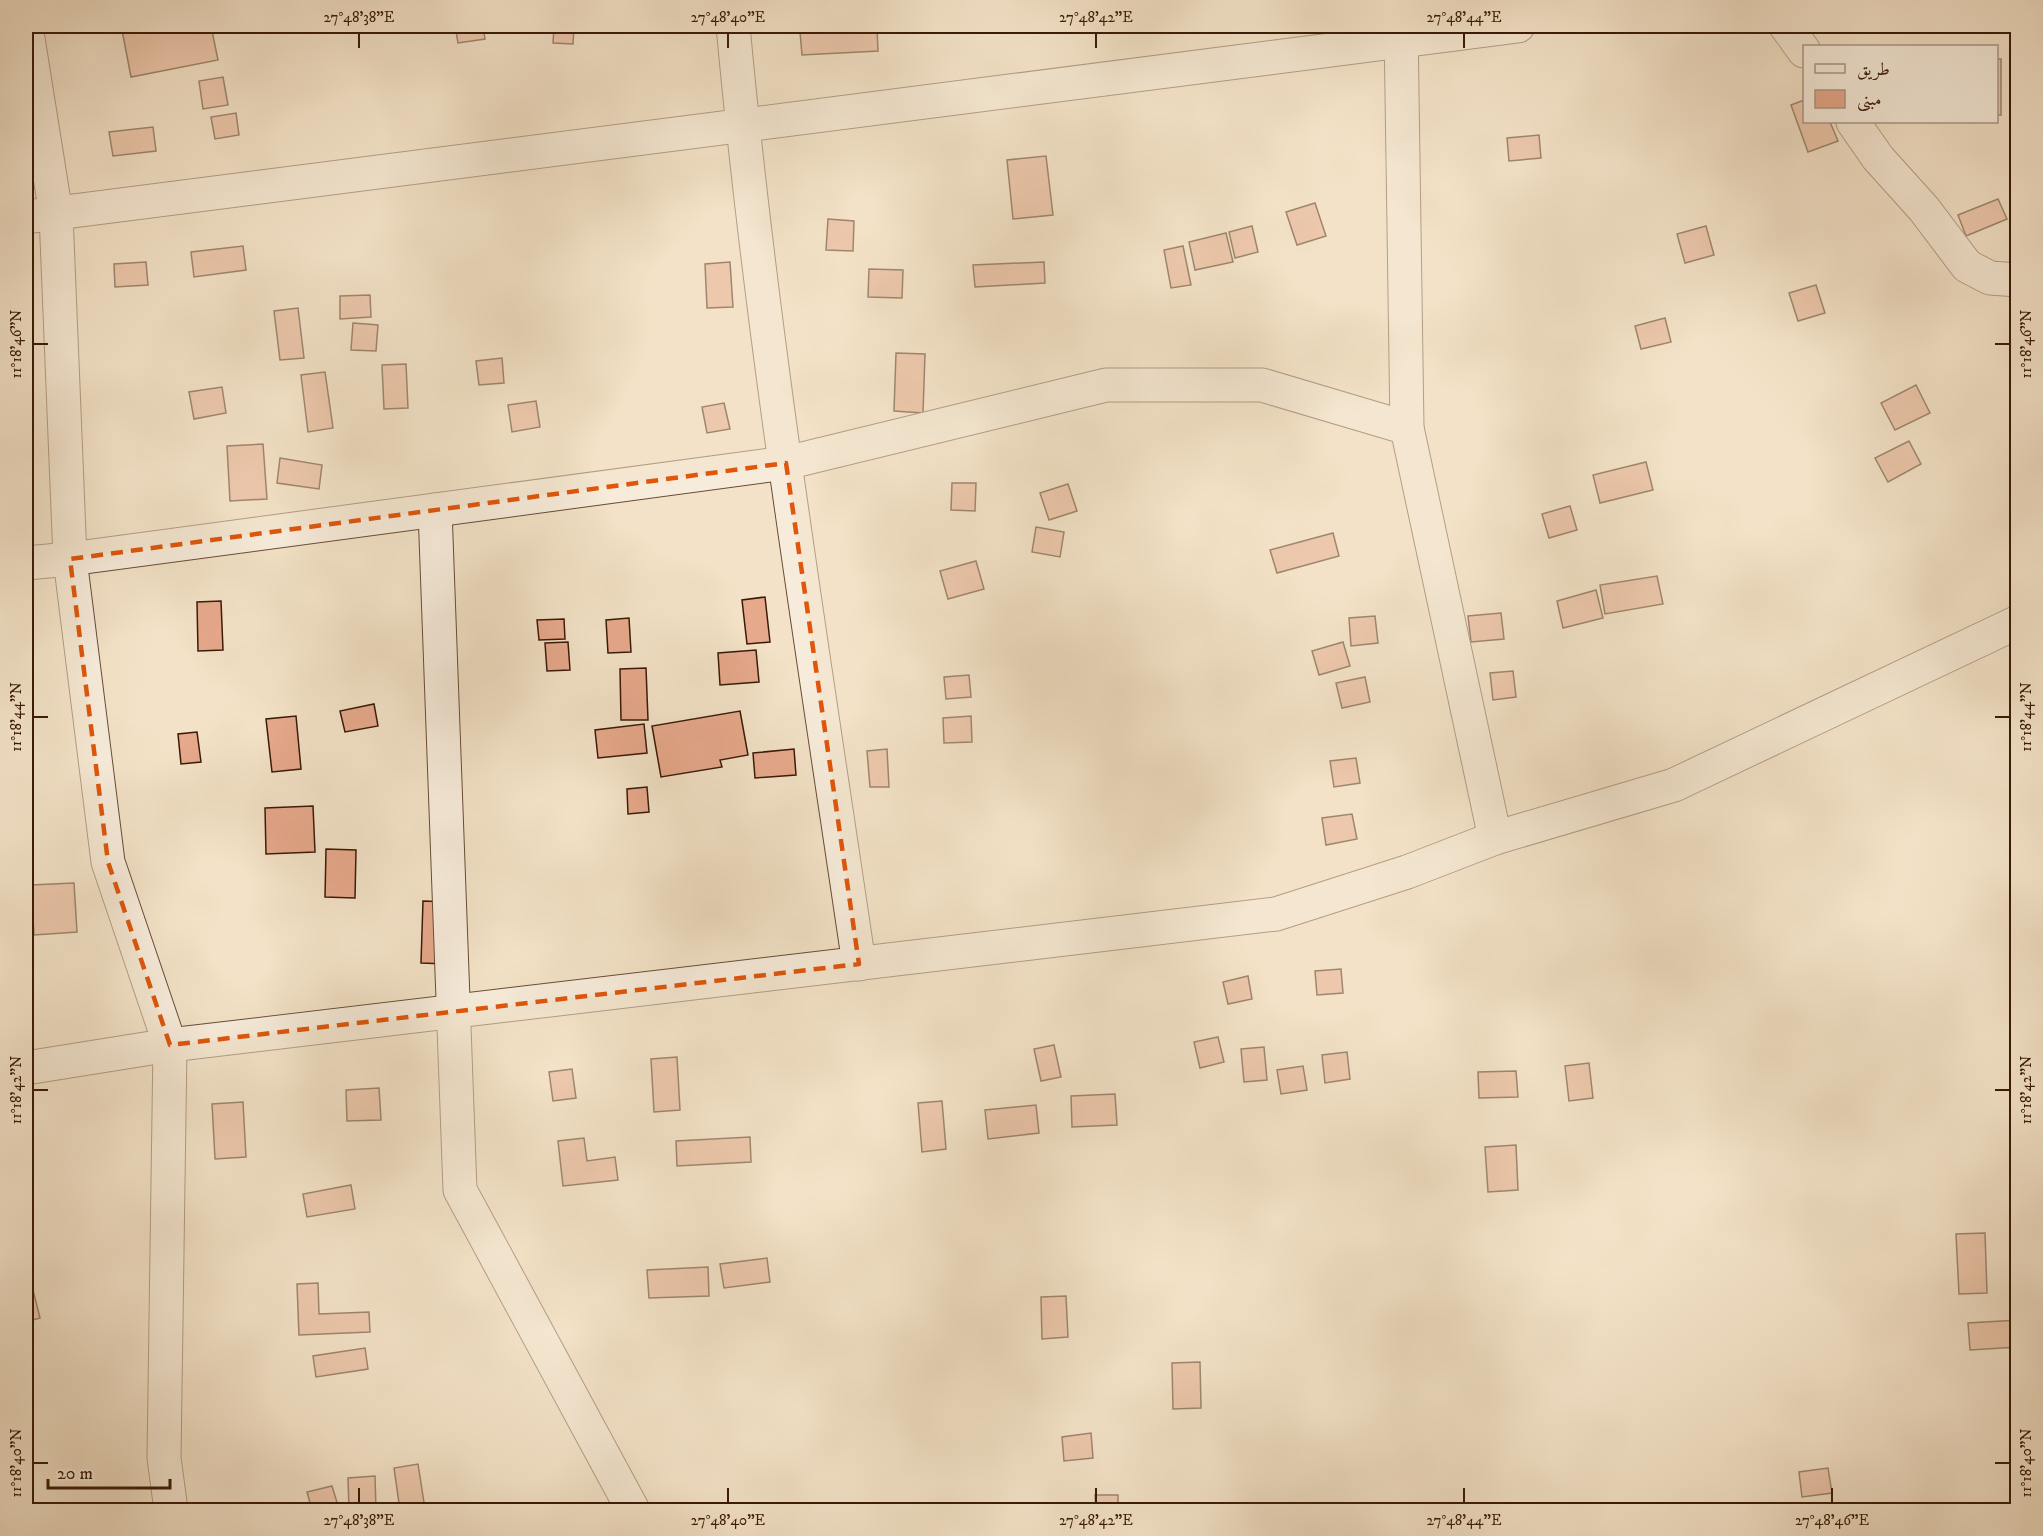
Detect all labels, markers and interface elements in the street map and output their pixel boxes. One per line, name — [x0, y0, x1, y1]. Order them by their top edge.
text: 27°48'38"E — [324, 8, 395, 27]
text: 27°48'40"E — [691, 8, 766, 27]
text: 27°48'42"E — [1059, 8, 1133, 27]
text: 27°48'44"E — [1426, 8, 1502, 27]
legend — [1803, 45, 1998, 123]
text: طريق — [1857, 59, 1890, 81]
text: مبنى — [1857, 89, 1882, 112]
text: 11°18'46"N — [7, 310, 26, 378]
text: 11°18'46"N — [2017, 310, 2036, 378]
text: 11°18'44"N — [7, 682, 26, 752]
text: 11°18'44"N — [2017, 682, 2036, 752]
text: 11°18'42"N — [7, 1056, 26, 1124]
text: 11°18'42"N — [2017, 1056, 2036, 1124]
text: 11°18'40"N — [7, 1428, 26, 1498]
text: 11°18'40"N — [2017, 1428, 2036, 1498]
scale bar — [48, 1452, 170, 1490]
text: 20 m — [57, 1463, 93, 1485]
text: 27°48'38"E — [324, 1511, 395, 1530]
text: 27°48'40"E — [691, 1511, 766, 1530]
text: 27°48'42"E — [1059, 1511, 1133, 1530]
text: 27°48'44"E — [1426, 1511, 1502, 1530]
text: 27°48'46"E — [1795, 1511, 1869, 1530]

